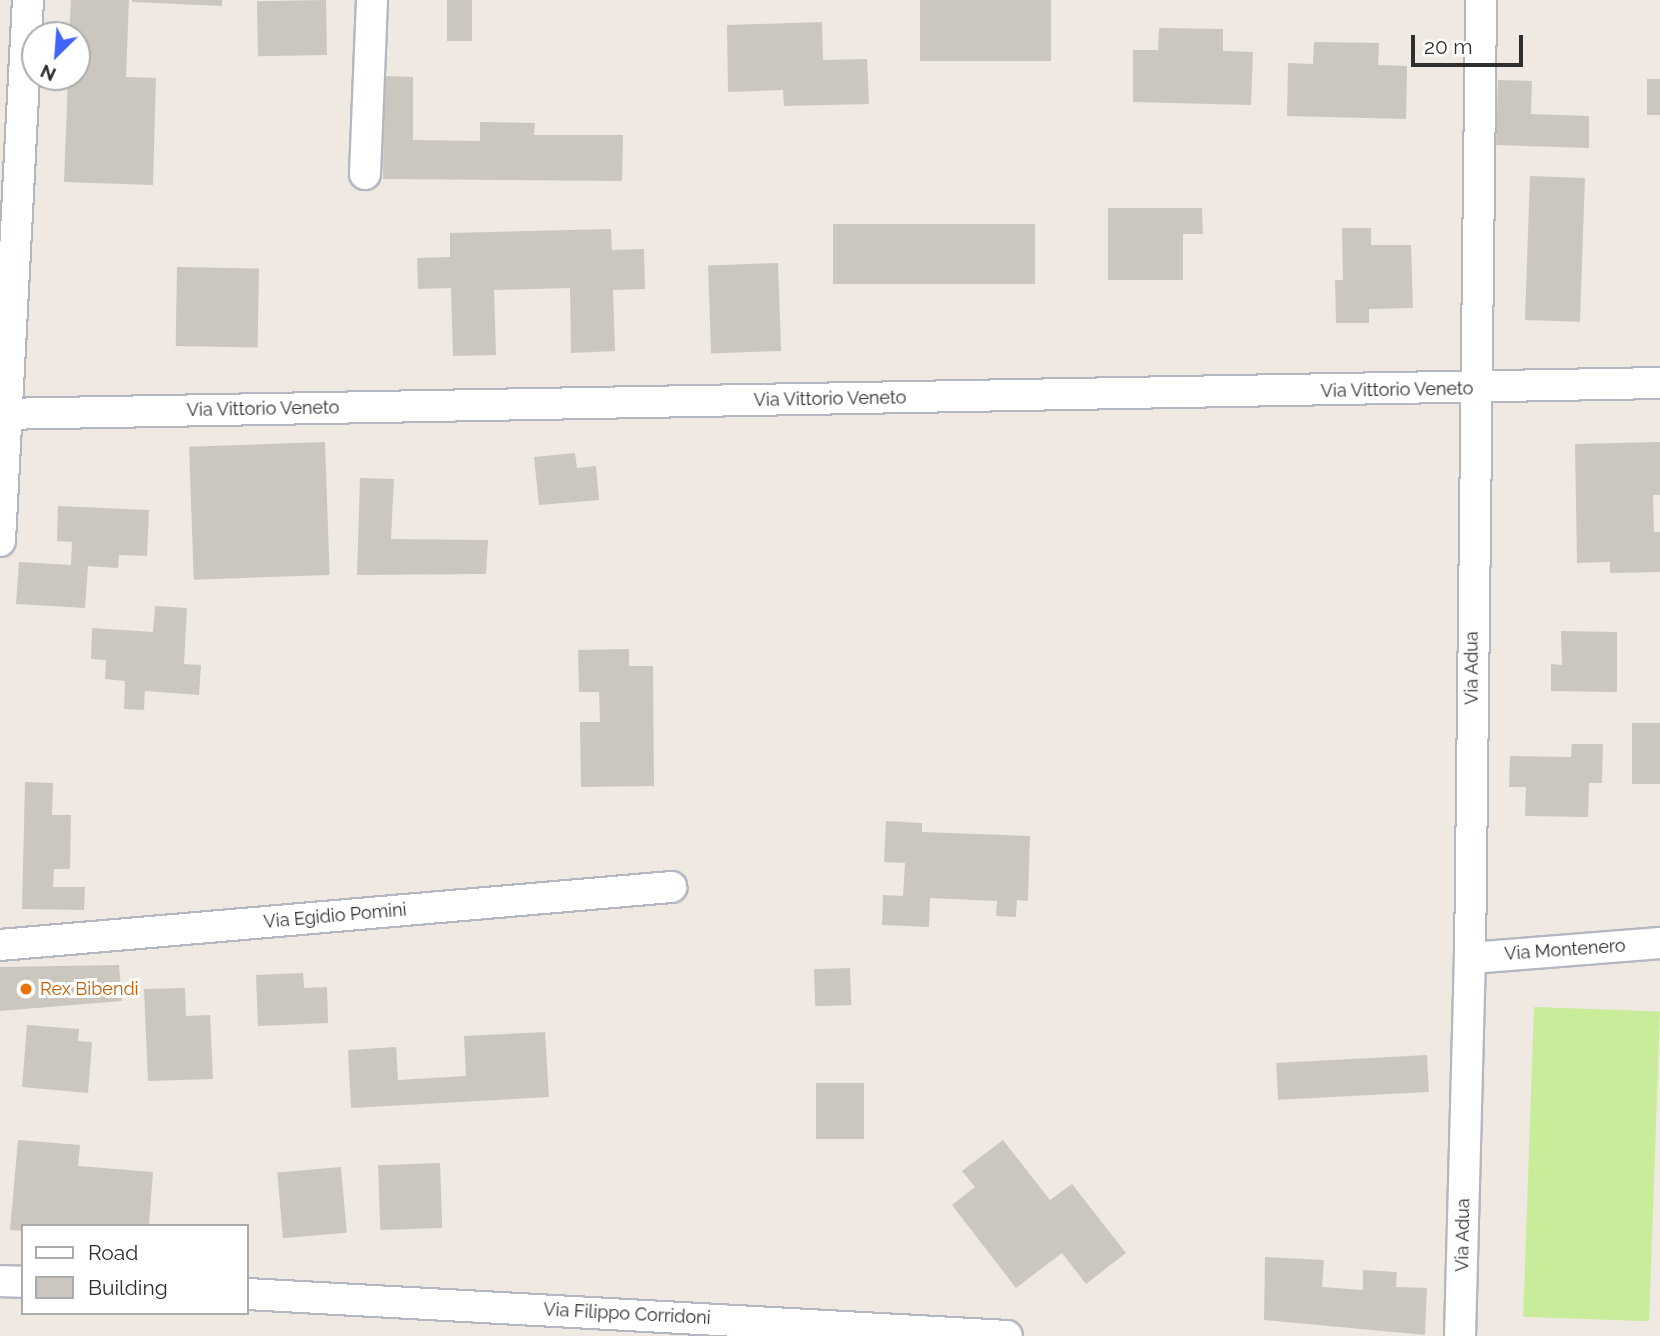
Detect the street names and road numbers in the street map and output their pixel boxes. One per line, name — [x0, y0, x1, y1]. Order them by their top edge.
street label: Via Vittorio Veneto — [1320, 378, 1474, 402]
street label: Via Vittorio Veneto — [753, 387, 907, 411]
street label: Via Vittorio Veneto — [186, 397, 340, 421]
street label: Via Adua — [1461, 631, 1483, 705]
street label: Via Egidio Pomini — [263, 899, 407, 933]
street label: Via Montenero — [1504, 935, 1626, 965]
street label: Via Adua — [1452, 1198, 1474, 1272]
street label: Via Filippo Corridoni — [543, 1299, 711, 1329]

